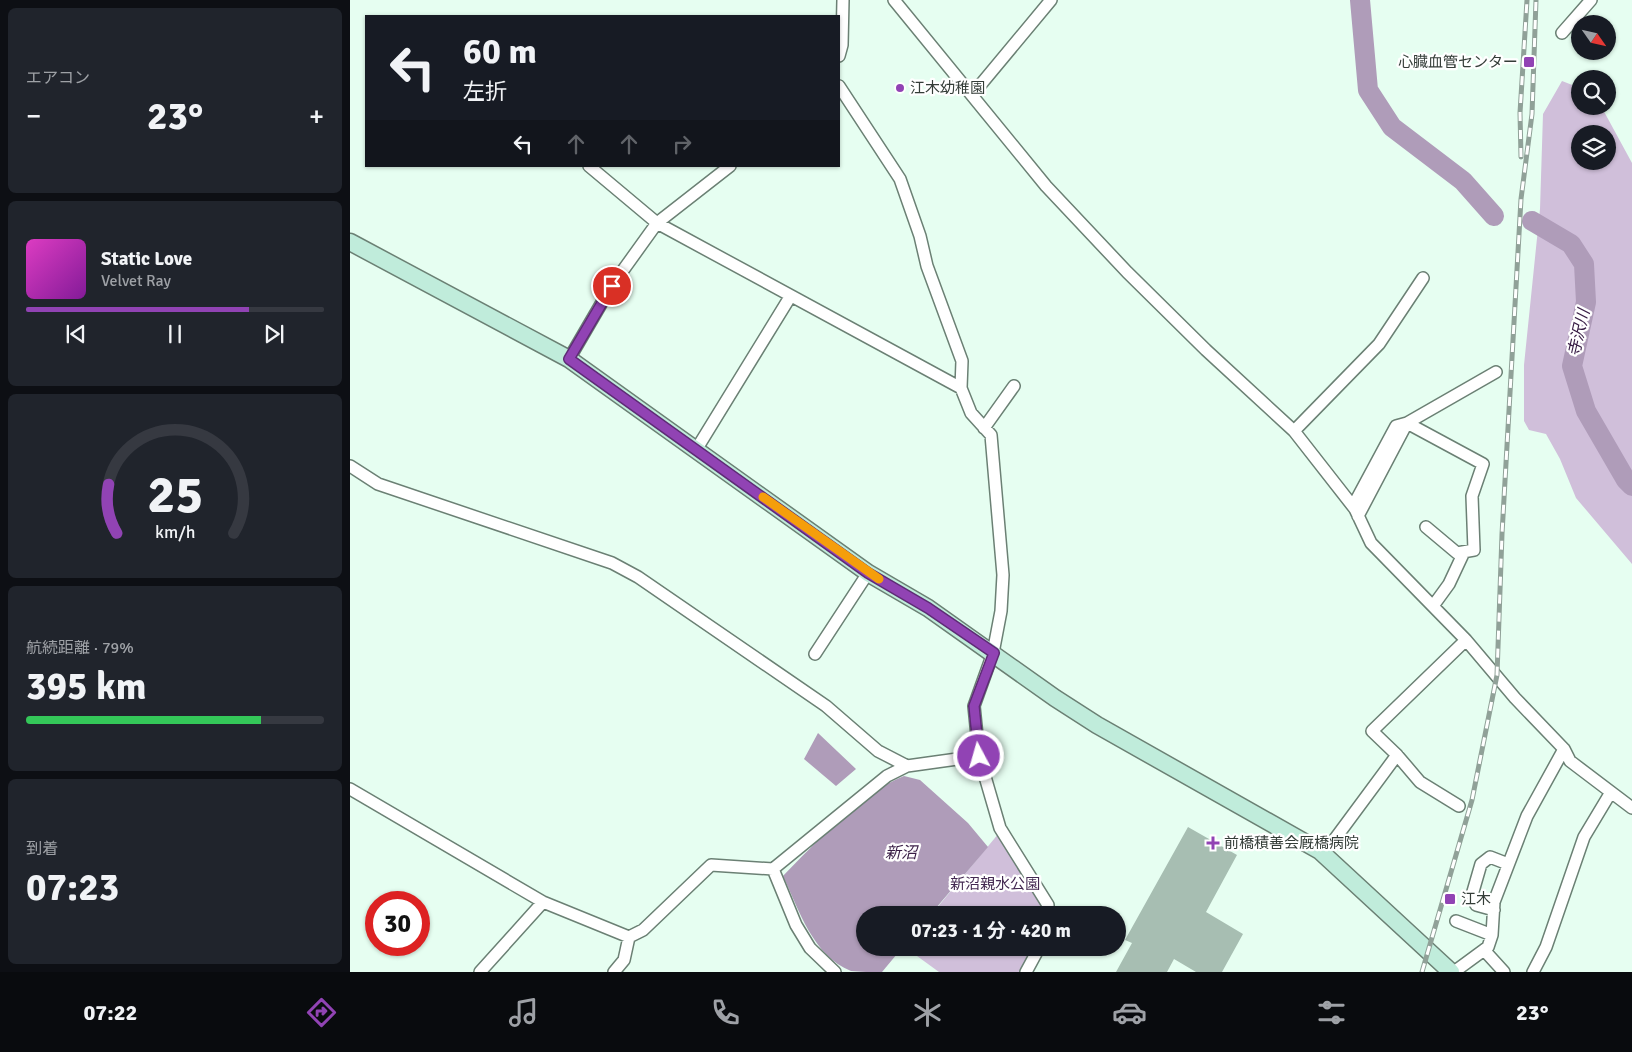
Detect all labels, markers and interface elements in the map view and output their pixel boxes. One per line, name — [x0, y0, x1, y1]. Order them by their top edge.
north arrow — [1571, 15, 1616, 60]
map controls — [1571, 15, 1616, 170]
text: 60 m — [463, 30, 537, 73]
icon: left — [380, 35, 445, 100]
place label: 心臓血管センター — [1398, 53, 1518, 71]
marker: 心臓血管センター — [1522, 55, 1536, 69]
text: エアコン — [26, 68, 90, 88]
button: search — [1571, 70, 1616, 115]
text: 左折 — [463, 78, 507, 105]
place label: 江木幼稚園 — [910, 79, 985, 97]
marker: 江木幼稚園 — [894, 82, 906, 94]
text: 23° — [147, 93, 203, 140]
text: − — [26, 99, 41, 133]
text: + — [309, 99, 324, 133]
button: layers — [1571, 125, 1616, 170]
icon: left — [509, 130, 537, 158]
icon: ahead — [562, 130, 590, 158]
icon: ahead — [615, 130, 643, 158]
icon: right — [668, 130, 696, 158]
text: Static Love — [101, 247, 192, 271]
pin — [591, 265, 633, 307]
text: Velvet Ray — [101, 271, 171, 291]
icon: arrive — [598, 272, 626, 300]
water label: 寺沢川 — [1564, 305, 1595, 359]
icon: previous — [62, 320, 90, 348]
icon: pause — [161, 320, 189, 348]
icon: next — [260, 320, 288, 348]
text: 25 — [147, 463, 203, 527]
text: km/h — [155, 521, 195, 543]
text: 航続距離 · 79% — [26, 638, 134, 658]
text: 395 km — [26, 663, 147, 710]
position arrow — [952, 729, 1004, 781]
place label: 前橋積善会厩橋病院 — [1224, 834, 1359, 852]
marker: 前橋積善会厩橋病院 — [1206, 836, 1220, 850]
text: 到着 — [26, 839, 58, 859]
water label: 新沼 — [885, 843, 919, 863]
text: 07:23 — [26, 864, 119, 911]
park label: 新沼親水公園 — [950, 875, 1040, 893]
place label: 江木 — [1461, 890, 1491, 908]
speed limit sign: 30 — [365, 891, 430, 956]
marker: 江木 — [1443, 892, 1457, 906]
text: 07:23 · 1 分 · 420 m — [911, 919, 1071, 943]
icon: directions — [304, 995, 339, 1030]
icon: music — [506, 995, 541, 1030]
icon: phone — [708, 995, 743, 1030]
icon: climate — [910, 995, 945, 1030]
icon: car — [1112, 995, 1147, 1030]
icon: filters — [1314, 995, 1349, 1030]
text: 07:22 — [83, 999, 137, 1026]
text: 23° — [1516, 999, 1548, 1026]

